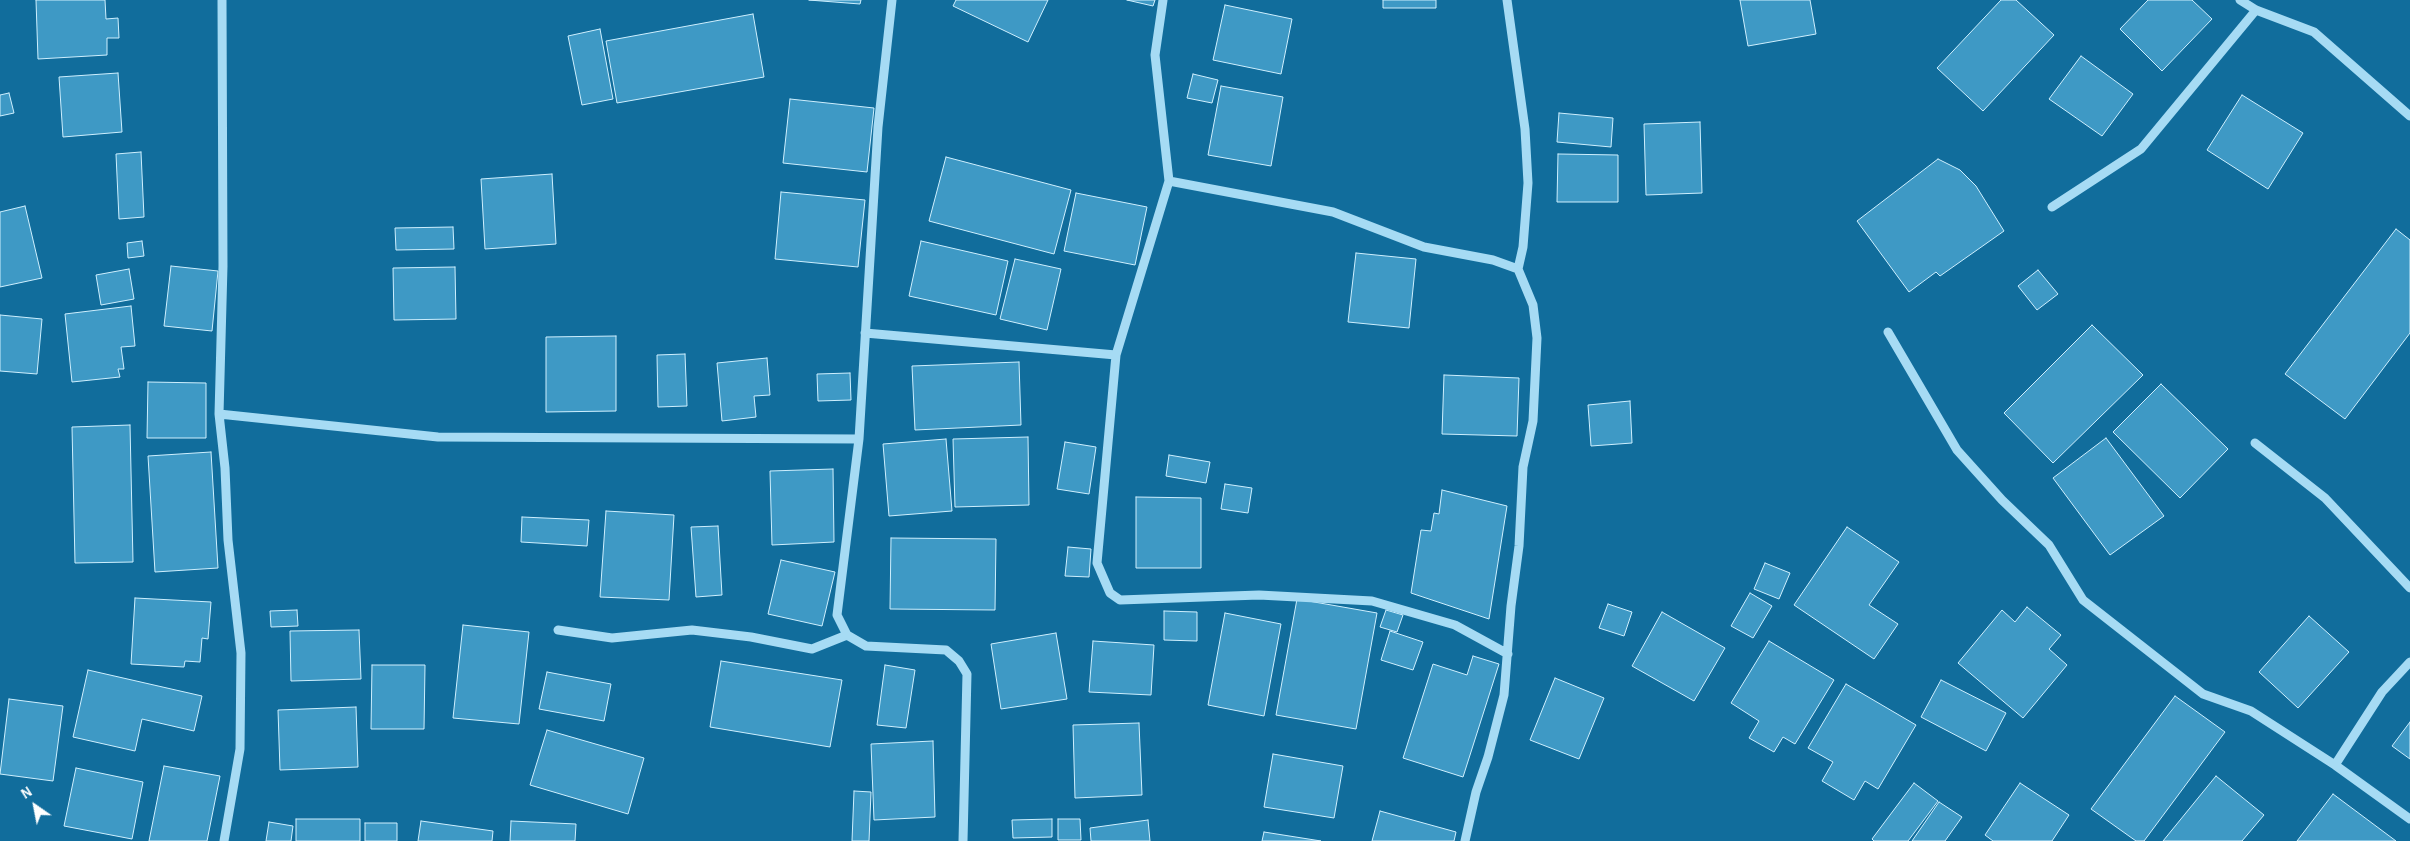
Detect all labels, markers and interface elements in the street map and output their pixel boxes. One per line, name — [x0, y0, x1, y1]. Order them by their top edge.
north arrow — [10, 781, 60, 831]
text: N — [19, 785, 35, 802]

